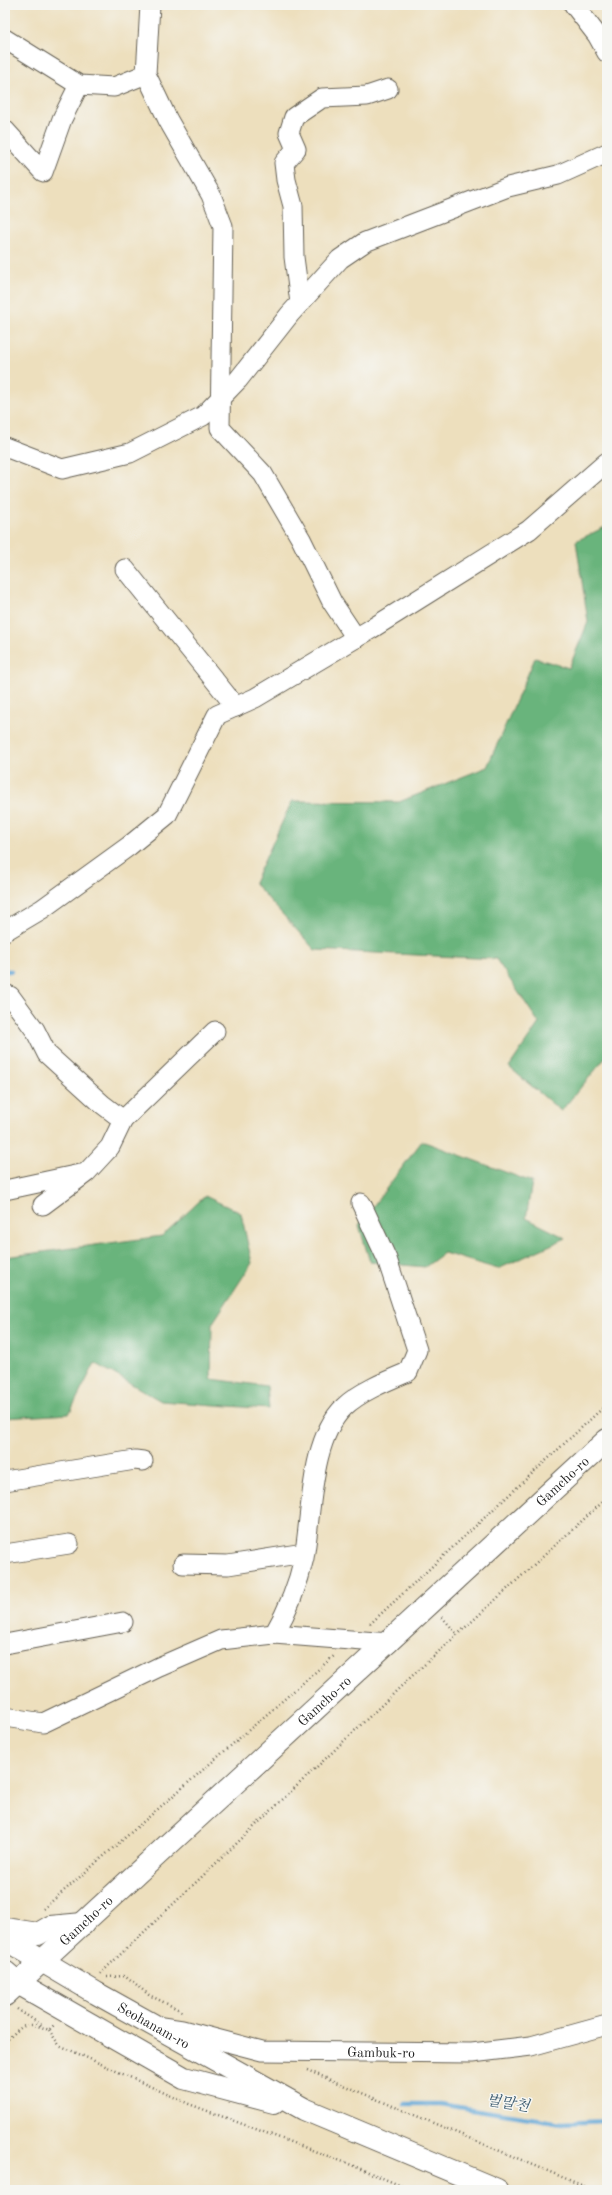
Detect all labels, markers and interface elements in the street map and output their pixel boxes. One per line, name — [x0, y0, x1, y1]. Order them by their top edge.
street label: Gamcho-ro — [534, 1454, 592, 1510]
street label: Gamcho-ro — [295, 1674, 354, 1729]
street label: Gamcho-ro — [57, 1893, 116, 1949]
street label: Seohanam-ro — [115, 2000, 192, 2052]
street label: Gambuk-ro — [347, 2046, 415, 2060]
water label: 벌말천 — [485, 2092, 532, 2116]

